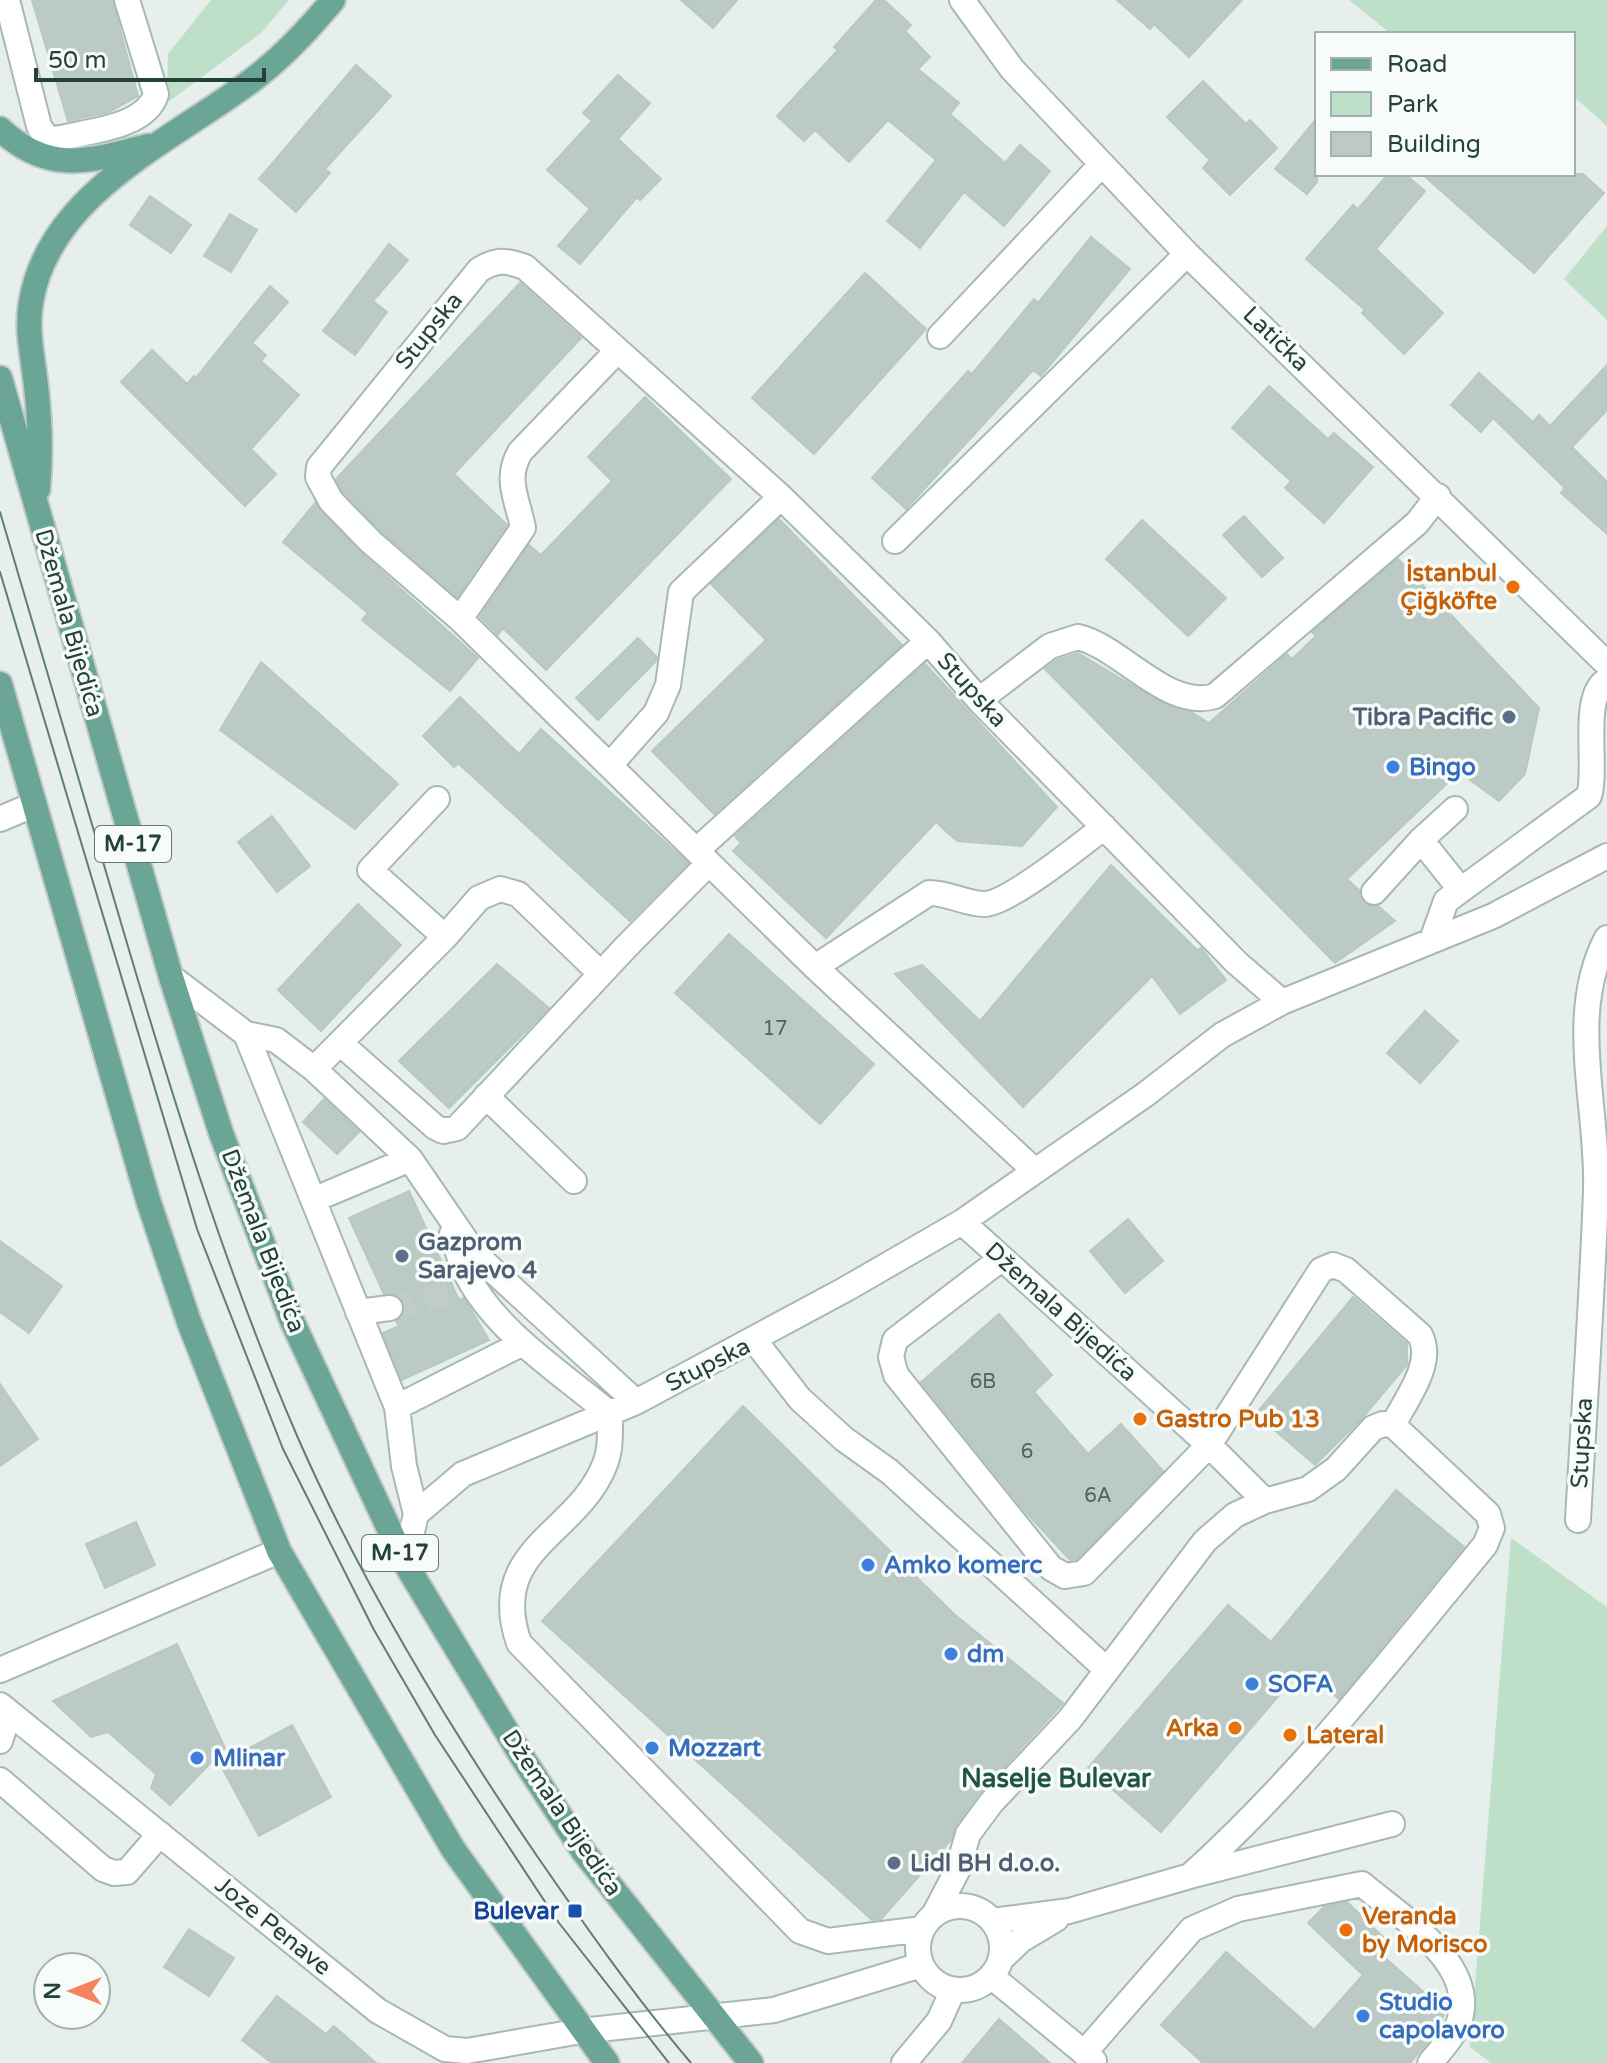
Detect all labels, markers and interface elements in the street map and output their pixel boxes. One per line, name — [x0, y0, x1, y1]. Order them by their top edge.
scale bar — [36, 32, 264, 82]
legend — [1315, 32, 1575, 176]
text: 50 m — [48, 46, 106, 75]
text: Road — [1387, 50, 1447, 79]
text: Park — [1387, 90, 1438, 119]
text: Building — [1387, 130, 1481, 159]
street label: Stupska — [389, 286, 469, 376]
street label: Latička — [1237, 300, 1315, 378]
street label: Džemala Bijedića — [28, 526, 110, 720]
place label: İstanbul Çiğköfte — [1400, 559, 1497, 616]
marker: İstanbul Çiğköfte — [1504, 578, 1522, 596]
street label: Stupska — [931, 646, 1013, 734]
place label: Tibra Pacific — [1352, 703, 1493, 732]
marker: Tibra Pacific — [1500, 708, 1518, 726]
place label: Bingo — [1409, 753, 1476, 782]
marker: Bingo — [1384, 758, 1402, 776]
road number: M-17 — [95, 826, 171, 862]
house number: 17 — [762, 1017, 788, 1041]
street label: Džemala Bijedića — [215, 1145, 311, 1337]
place label: Gazprom Sarajevo 4 — [418, 1228, 537, 1285]
street label: Džemala Bijedića — [979, 1236, 1143, 1388]
marker: Gazprom Sarajevo 4 — [393, 1247, 411, 1265]
street label: Stupska — [661, 1331, 755, 1399]
house number: 6B — [970, 1370, 996, 1394]
street label: Stupska — [1565, 1397, 1599, 1489]
place label: Gastro Pub 13 — [1156, 1405, 1320, 1434]
marker: Gastro Pub 13 — [1131, 1410, 1149, 1428]
house number: 6 — [1021, 1440, 1033, 1464]
house number: 6A — [1084, 1484, 1112, 1508]
road number: M-17 — [362, 1535, 438, 1571]
place label: Amko komerc — [884, 1551, 1042, 1580]
marker: Amko komerc — [859, 1556, 877, 1574]
place label: dm — [967, 1640, 1004, 1669]
marker: dm — [942, 1645, 960, 1663]
place label: SOFA — [1268, 1670, 1334, 1699]
marker: SOFA — [1243, 1675, 1261, 1693]
place label: Arka — [1166, 1714, 1219, 1743]
marker: Arka — [1226, 1719, 1244, 1737]
place label: Lateral — [1306, 1721, 1384, 1750]
street label: Džemala Bijedića — [496, 1724, 628, 1902]
marker: Lateral — [1281, 1726, 1299, 1744]
place label: Mozzart — [668, 1734, 762, 1763]
marker: Mozzart — [643, 1739, 661, 1757]
place label: Mlinar — [213, 1744, 286, 1773]
marker: Mlinar — [188, 1749, 206, 1767]
district label: Naselje Bulevar — [961, 1763, 1152, 1794]
place label: Lidl BH d.o.o. — [910, 1849, 1060, 1878]
marker: Lidl BH d.o.o. — [885, 1854, 903, 1872]
street label: Joze Penave — [209, 1870, 337, 1982]
place label: Bulevar — [473, 1897, 560, 1926]
marker: Bulevar — [566, 1902, 584, 1920]
place label: Veranda by Morisco — [1362, 1902, 1488, 1959]
marker: Veranda by Morisco — [1337, 1921, 1355, 1939]
north arrow — [32, 1951, 112, 2031]
text: N — [40, 1982, 66, 2000]
place label: Studio capolavoro — [1379, 1988, 1505, 2045]
marker: Studio capolavoro — [1354, 2007, 1372, 2025]

